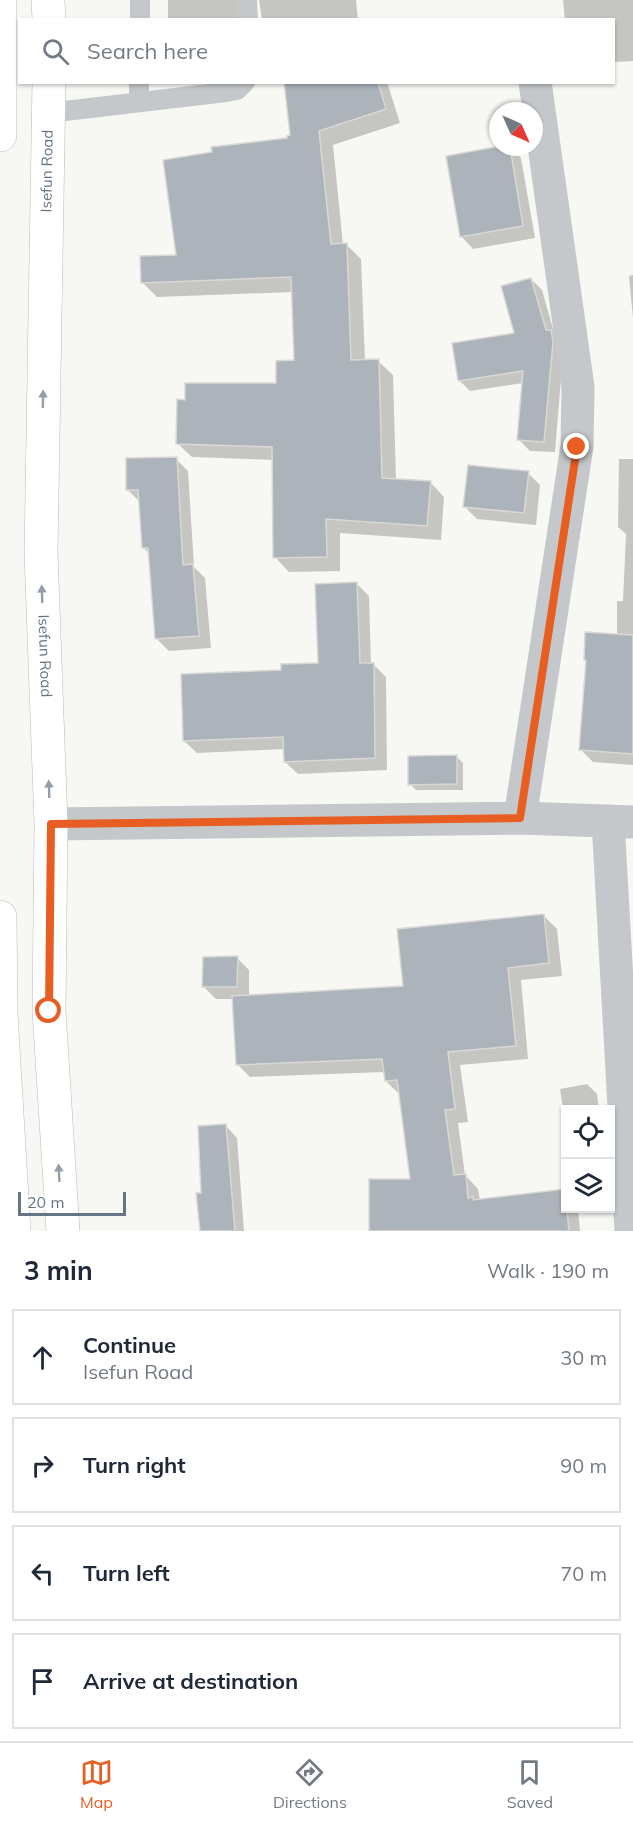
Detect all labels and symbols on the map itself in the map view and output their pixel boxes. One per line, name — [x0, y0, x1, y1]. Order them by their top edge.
north arrow — [489, 102, 543, 156]
street label: Isefun Road — [36, 129, 57, 212]
one-way arrow — [39, 390, 48, 409]
route end — [563, 433, 589, 459]
one-way arrow — [38, 585, 47, 604]
street label: Isefun Road — [34, 614, 56, 698]
one-way arrow — [45, 779, 54, 798]
route start — [35, 997, 61, 1023]
one-way arrow — [55, 1163, 64, 1182]
scale bar — [18, 1189, 126, 1216]

